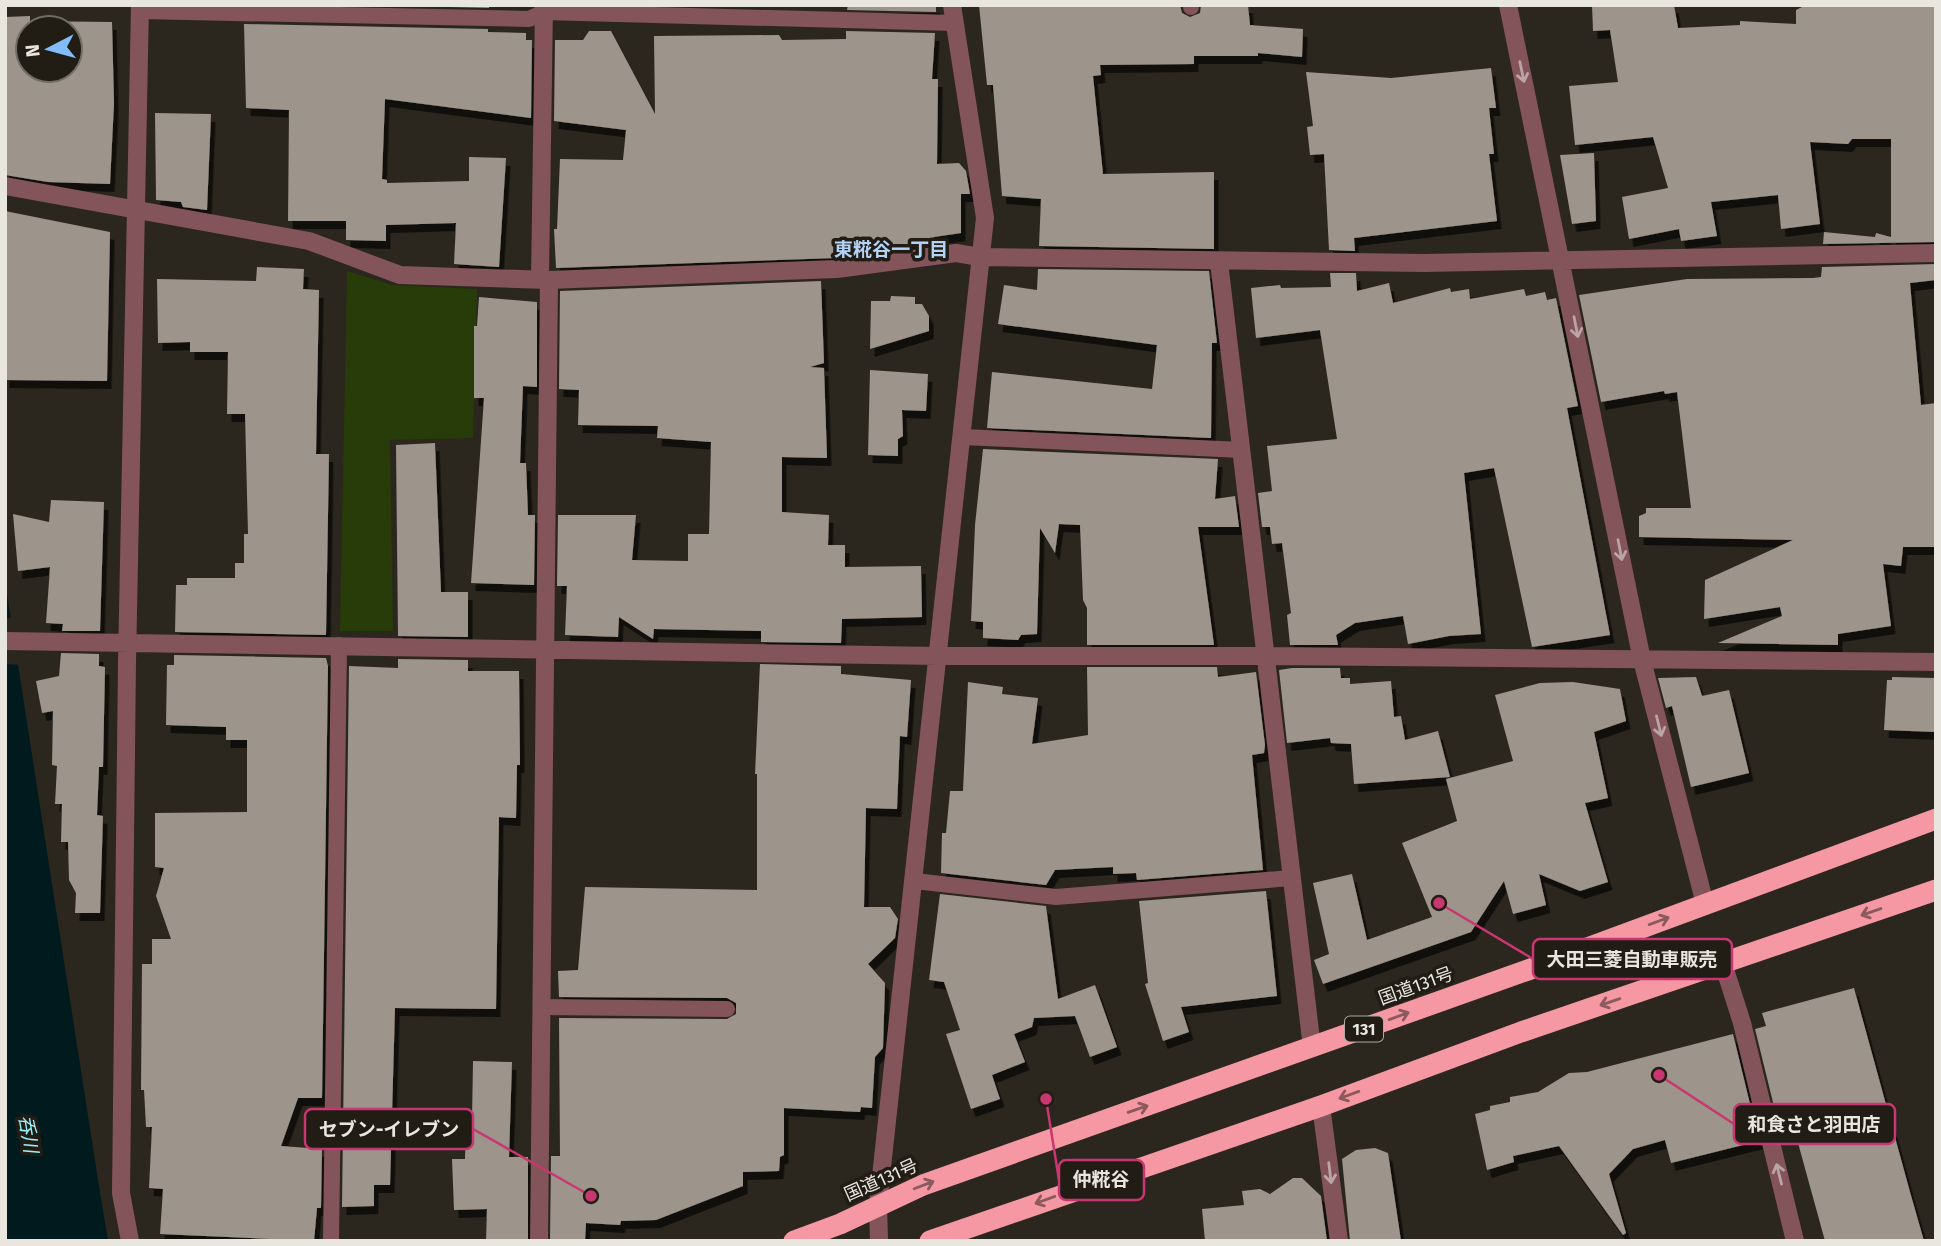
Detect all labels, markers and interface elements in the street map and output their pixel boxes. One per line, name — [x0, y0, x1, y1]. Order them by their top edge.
north arrow — [14, 14, 84, 84]
text: N — [20, 43, 45, 58]
one-way arrow — [1516, 60, 1530, 83]
district label: 東糀谷一丁目 — [834, 238, 948, 261]
one-way arrow — [1569, 315, 1583, 338]
one-way arrow — [1614, 538, 1628, 561]
one-way arrow — [1653, 714, 1666, 736]
one-way arrow — [1861, 907, 1883, 919]
one-way arrow — [1647, 914, 1669, 926]
callout: 大田三菱自動車販売 — [1533, 939, 1732, 979]
text: 大田三菱自動車販売 — [1546, 948, 1718, 971]
street label: 国道131号 — [1376, 962, 1456, 1010]
one-way arrow — [1599, 997, 1621, 1009]
one-way arrow — [1387, 1009, 1409, 1021]
road number: 131 — [1345, 1016, 1383, 1042]
one-way arrow — [1339, 1090, 1361, 1103]
one-way arrow — [1127, 1102, 1149, 1114]
callout: 和食さと羽田店 — [1734, 1104, 1895, 1144]
callout: セブン-イレブン — [305, 1109, 473, 1149]
text: 和食さと羽田店 — [1747, 1113, 1881, 1136]
water label: 呑川 — [14, 1114, 43, 1157]
text: セブン-イレブン — [319, 1118, 459, 1141]
street label: 国道131号 — [841, 1154, 921, 1206]
callout: 仲糀谷 — [1059, 1160, 1144, 1200]
one-way arrow — [1324, 1161, 1337, 1184]
one-way arrow — [1772, 1164, 1785, 1186]
text: 仲糀谷 — [1072, 1168, 1130, 1191]
one-way arrow — [913, 1177, 934, 1190]
one-way arrow — [1034, 1195, 1056, 1207]

